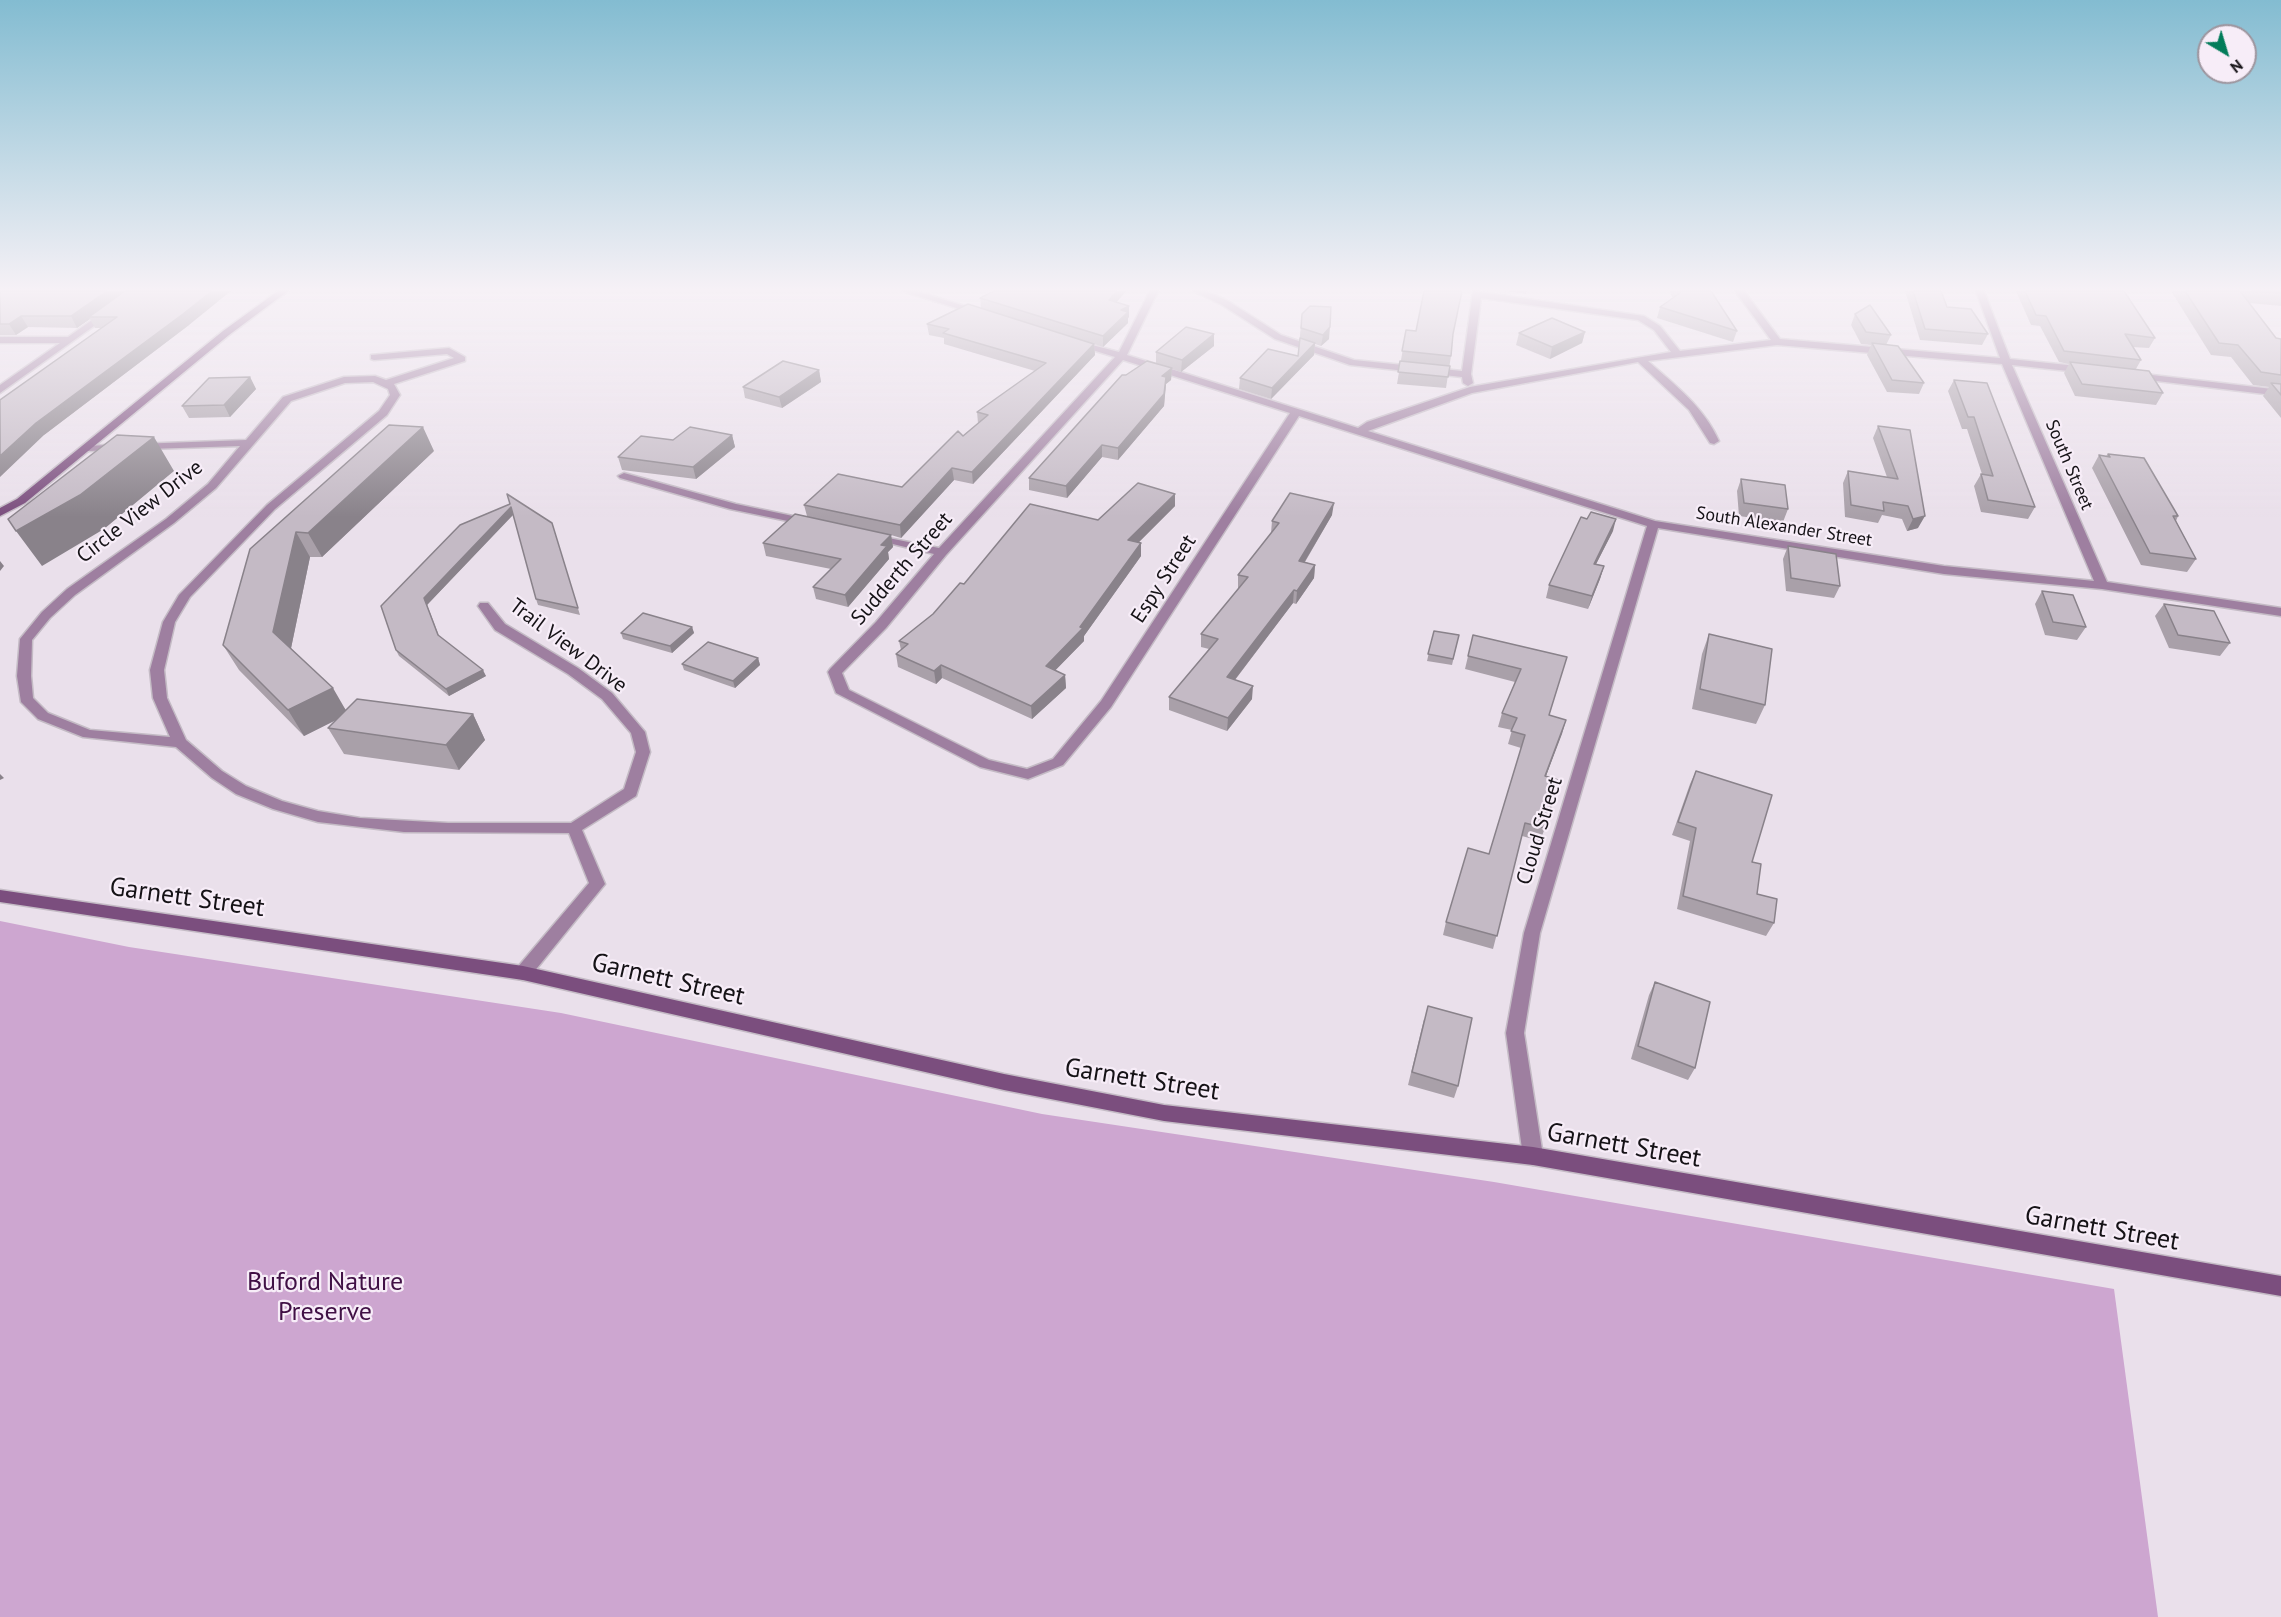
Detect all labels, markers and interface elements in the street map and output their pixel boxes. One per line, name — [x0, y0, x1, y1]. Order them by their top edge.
north arrow — [2197, 24, 2257, 84]
text: N — [2227, 55, 2247, 78]
street label: South Street — [2040, 417, 2098, 513]
street label: Circle View Drive — [72, 455, 208, 569]
street label: South Alexander Street — [1694, 502, 1874, 552]
street label: Sudderth Street — [846, 507, 958, 631]
street label: Espy Street — [1126, 530, 1202, 628]
street label: Trail View Drive — [504, 594, 632, 698]
street label: Cloud Street — [1512, 774, 1568, 888]
street label: Garnett Street — [108, 872, 266, 924]
street label: Garnett Street — [588, 947, 748, 1013]
street label: Garnett Street — [1062, 1052, 1222, 1108]
street label: Garnett Street — [1544, 1117, 1704, 1175]
street label: Garnett Street — [2022, 1200, 2182, 1258]
park label: Buford Nature Preserve — [247, 1267, 403, 1328]

